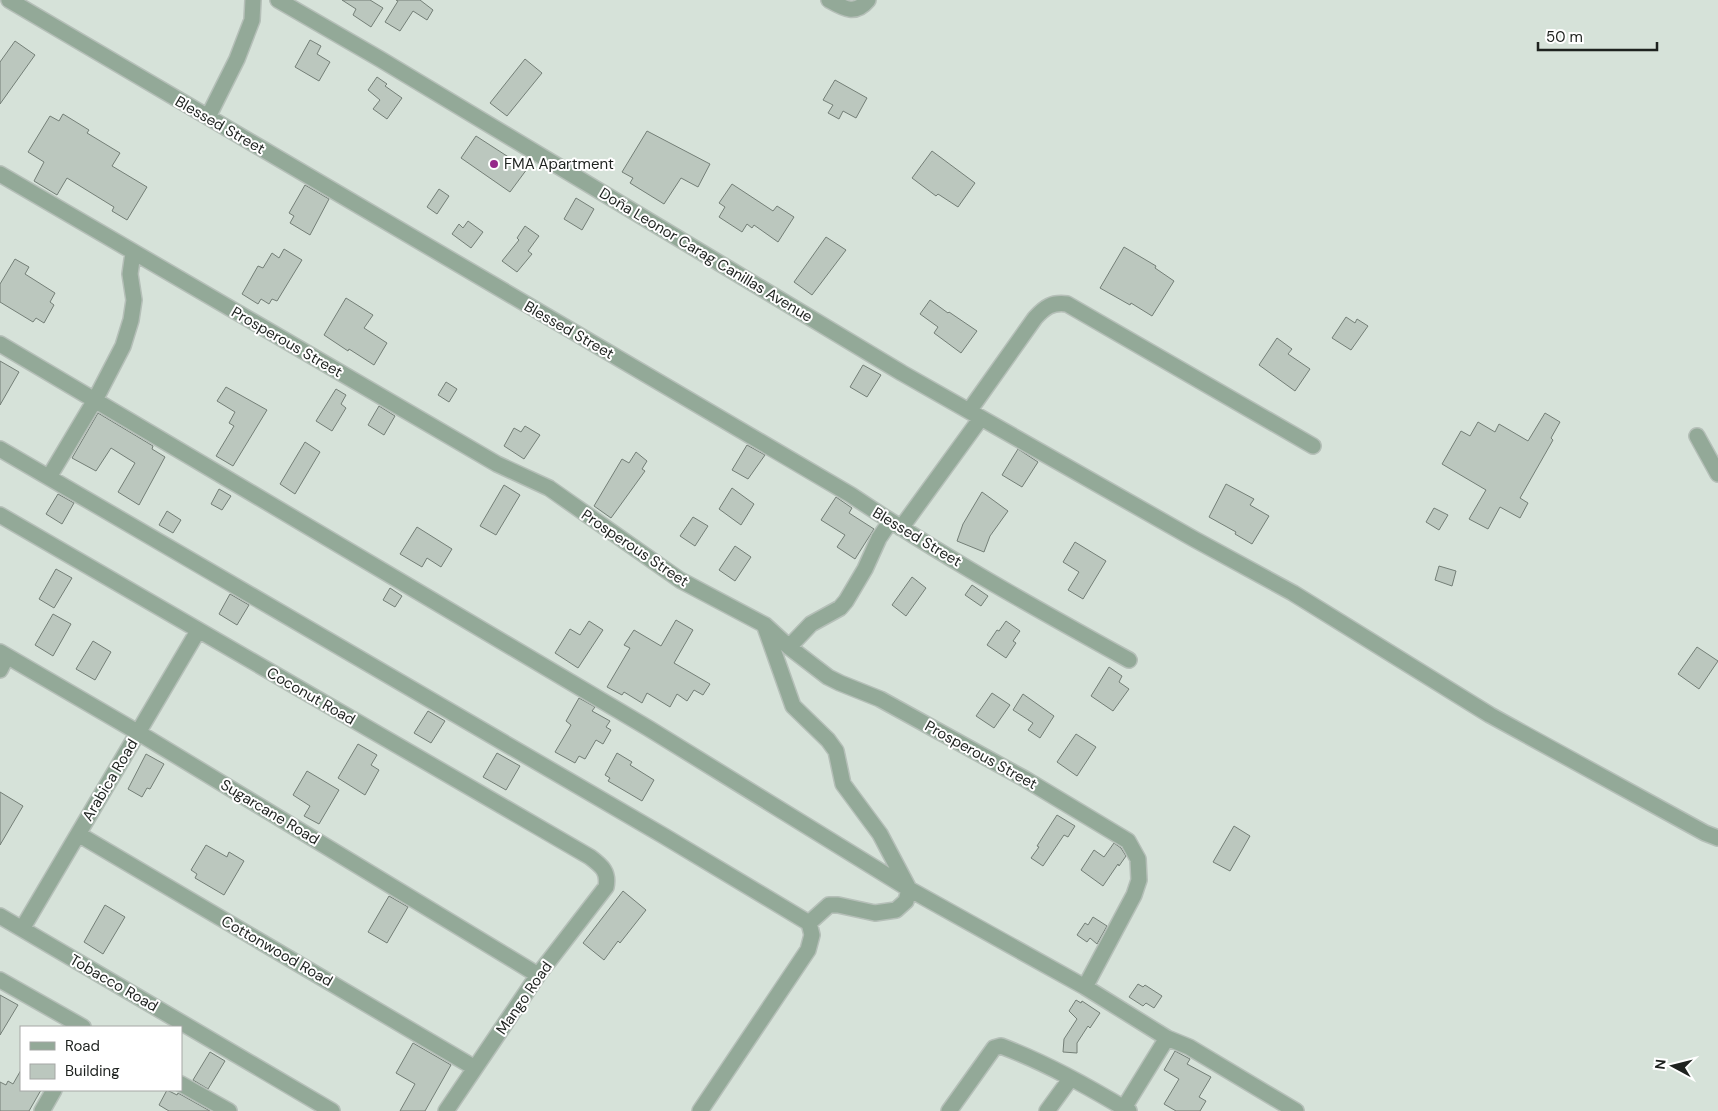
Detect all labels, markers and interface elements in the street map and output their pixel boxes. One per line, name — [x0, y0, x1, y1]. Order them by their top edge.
scale bar — [1538, 20, 1657, 52]
text: 50 m — [1546, 27, 1583, 47]
street label: Blessed Street — [172, 91, 269, 159]
place label: FMA Apartment — [504, 154, 614, 174]
marker: FMA Apartment — [488, 158, 500, 170]
street label: Doña Leonor Carag Canillas Avenue — [596, 183, 816, 327]
street label: Blessed Street — [521, 296, 618, 364]
street label: Prosperous Street — [228, 302, 346, 382]
street label: Blessed Street — [869, 503, 965, 571]
street label: Prosperous Street — [578, 505, 693, 591]
street label: Coconut Road — [263, 663, 359, 729]
street label: Prosperous Street — [921, 716, 1041, 794]
street label: Arabica Road — [78, 735, 142, 825]
street label: Sugarcane Road — [217, 775, 323, 849]
street label: Cottonwood Road — [218, 911, 336, 991]
street label: Tobacco Road — [66, 950, 162, 1016]
street label: Mango Road — [491, 957, 557, 1039]
legend — [20, 1026, 182, 1091]
text: Road — [65, 1036, 100, 1056]
north arrow — [1648, 1041, 1698, 1091]
text: N — [1651, 1058, 1670, 1071]
text: Building — [65, 1061, 120, 1081]

